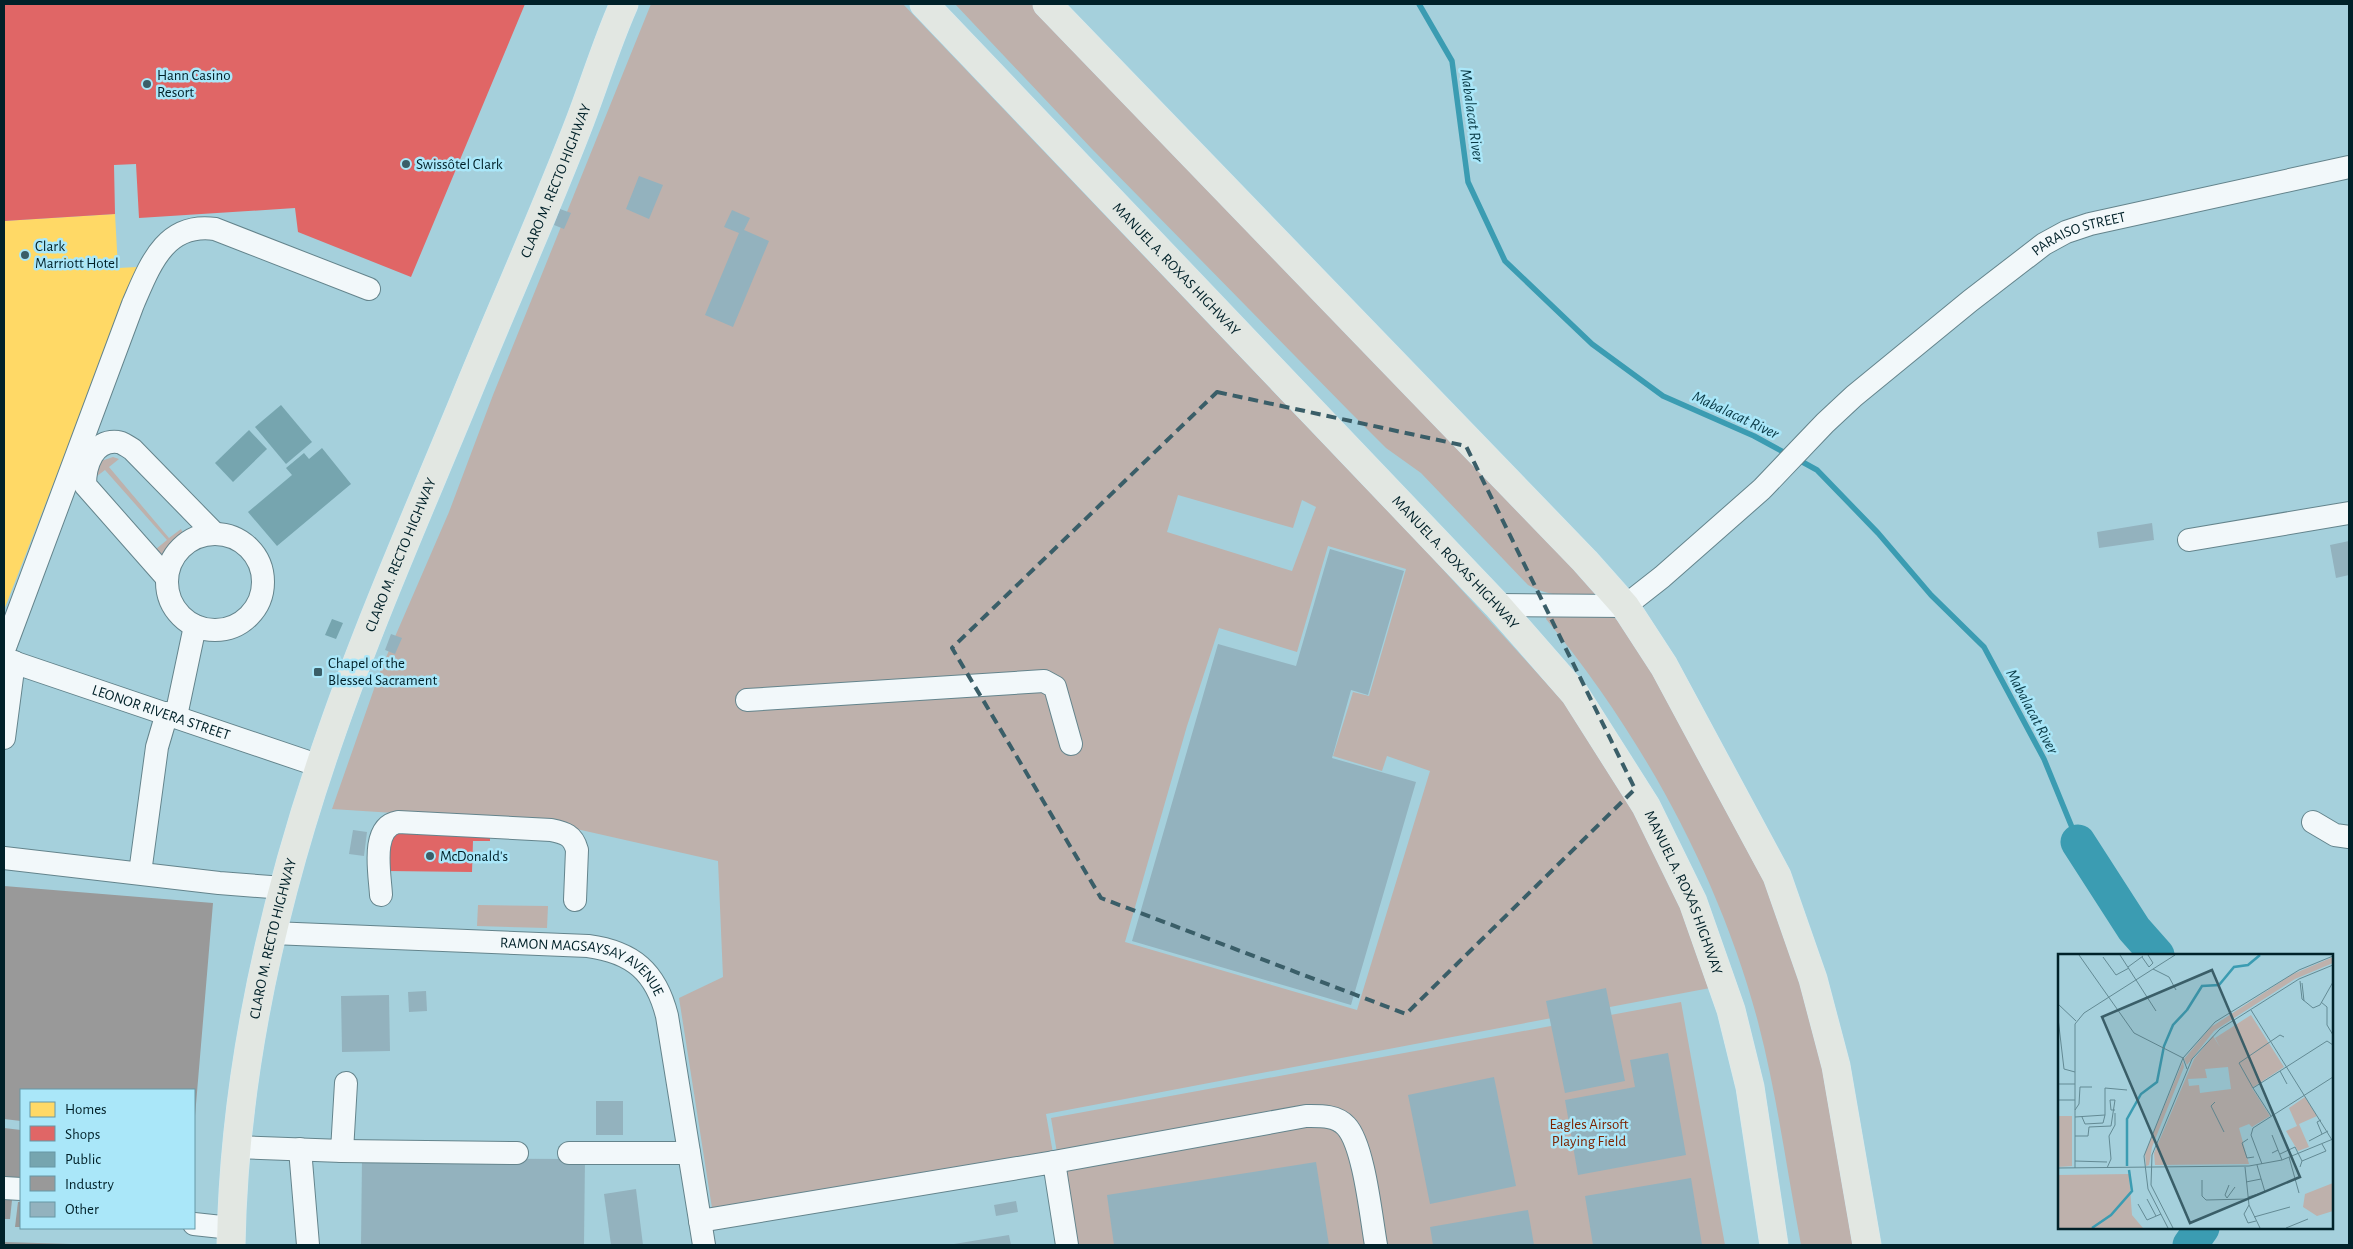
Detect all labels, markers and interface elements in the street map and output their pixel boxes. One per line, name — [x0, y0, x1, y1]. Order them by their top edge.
place label: Hann Casino Resort — [157, 68, 231, 100]
water label: Mabalacat River — [1458, 68, 1487, 163]
marker: Hann Casino Resort — [141, 78, 153, 90]
street label: CLARO M. RECTO HIGHWAY — [518, 102, 594, 260]
place label: Swissôtel Clark — [416, 157, 503, 172]
marker: Swissôtel Clark — [400, 158, 412, 170]
street label: MANUEL A. ROXAS HIGHWAY — [1110, 200, 1243, 339]
street label: PARAISO STREET — [2029, 209, 2128, 259]
place label: Clark Marriott Hotel — [35, 239, 119, 271]
marker: Clark Marriott Hotel — [19, 249, 31, 261]
water label: Mabalacat River — [1690, 388, 1782, 442]
street label: CLARO M. RECTO HIGHWAY — [363, 476, 439, 634]
street label: MANUEL A. ROXAS HIGHWAY — [1389, 493, 1522, 632]
place label: Chapel of the Blessed Sacrament — [328, 656, 437, 688]
marker: Chapel of the Blessed Sacrament — [312, 666, 324, 678]
water label: Mabalacat River — [2003, 667, 2061, 757]
street label: LEONOR RIVERA STREET — [90, 682, 233, 743]
street label: MANUEL A. ROXAS HIGHWAY — [1641, 808, 1725, 977]
place label: McDonald's — [440, 849, 508, 864]
marker: McDonald's — [424, 850, 436, 862]
street label: CLARO M. RECTO HIGHWAY — [247, 856, 299, 1020]
street label: RAMON MAGSAYSAY AVENUE — [500, 935, 666, 998]
inset map — [2058, 954, 2333, 1229]
legend — [20, 1089, 195, 1229]
text: Homes — [65, 1102, 107, 1117]
park label: Eagles Airsoft Playing Field — [1549, 1117, 1629, 1149]
text: Shops — [65, 1127, 100, 1142]
text: Public — [65, 1152, 101, 1167]
text: Industry — [65, 1177, 114, 1192]
text: Other — [65, 1202, 99, 1217]

